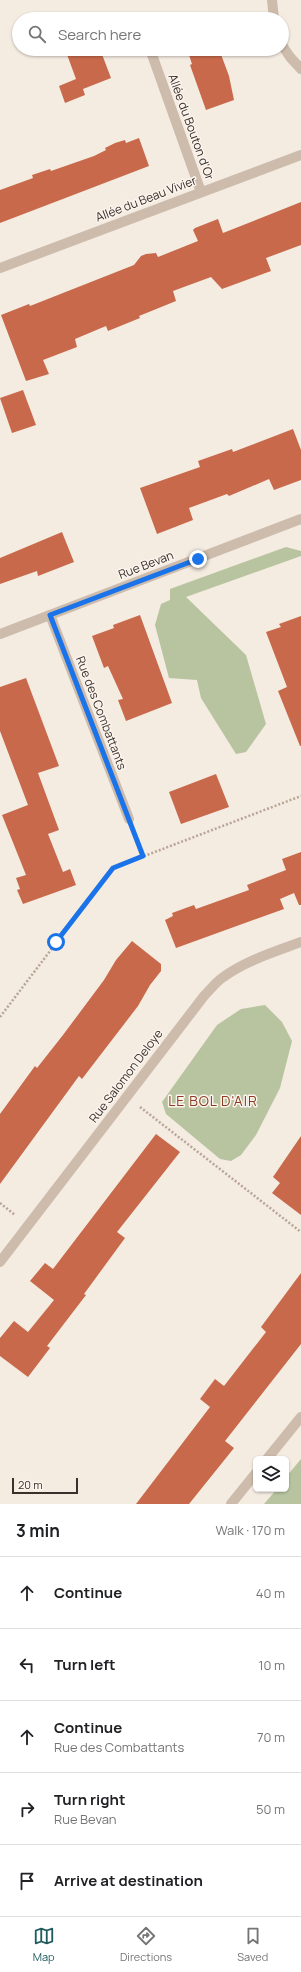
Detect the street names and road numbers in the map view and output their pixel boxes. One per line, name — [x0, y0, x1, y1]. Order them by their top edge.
street label: Allée du Bouton d'Or — [164, 71, 219, 183]
street label: Allée du Beau Vivier — [93, 171, 199, 226]
street label: Rue Bevan — [116, 546, 176, 583]
street label: Rue des Combattants — [72, 654, 131, 772]
street label: Rue Salomon Deloye — [85, 1026, 166, 1126]

